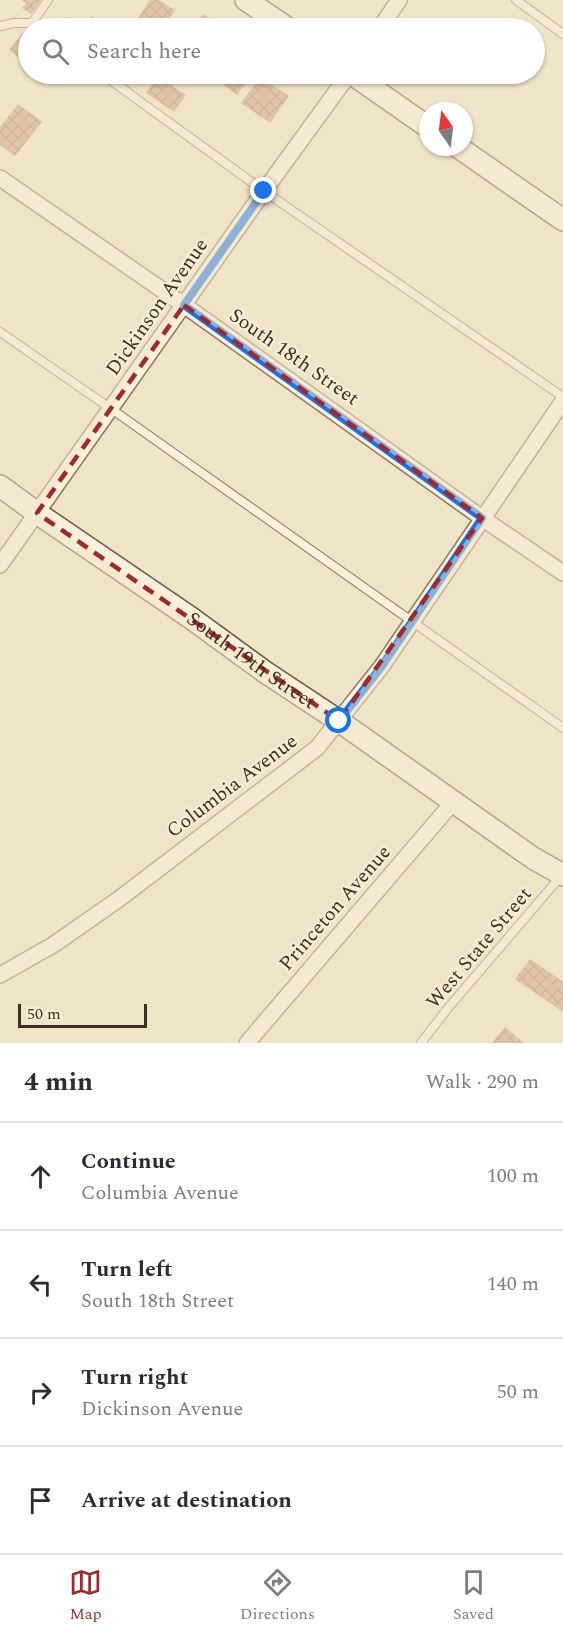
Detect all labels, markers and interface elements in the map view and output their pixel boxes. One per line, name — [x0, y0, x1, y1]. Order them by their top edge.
search box — [18, 18, 545, 84]
icon: search — [39, 35, 72, 68]
text: Search here — [87, 35, 201, 68]
north arrow — [419, 102, 473, 156]
route end — [250, 177, 276, 203]
street label: Dickinson Avenue — [98, 232, 216, 382]
street label: South 18th Street — [223, 301, 365, 413]
street label: South 19th Street — [180, 604, 322, 717]
route start — [325, 707, 351, 733]
street label: Columbia Avenue — [160, 727, 304, 845]
street label: Princeton Avenue — [272, 838, 398, 978]
street label: West State Street — [419, 880, 539, 1016]
scale bar — [18, 1001, 147, 1028]
text: 50 m — [27, 1002, 61, 1026]
text: 4 min — [24, 1062, 93, 1102]
text: Walk · 290 m — [426, 1067, 539, 1097]
text: Continue — [81, 1145, 176, 1178]
icon: ahead — [24, 1160, 57, 1193]
text: 100 m — [487, 1161, 539, 1191]
text: Columbia Avenue — [81, 1178, 239, 1208]
text: Turn left — [81, 1253, 173, 1286]
icon: left — [24, 1268, 57, 1301]
text: 140 m — [487, 1269, 539, 1299]
text: South 18th Street — [81, 1286, 234, 1316]
text: Turn right — [81, 1361, 188, 1394]
icon: right — [24, 1376, 57, 1409]
text: 50 m — [497, 1377, 539, 1407]
text: Dickinson Avenue — [81, 1394, 243, 1424]
icon: arrive — [24, 1484, 57, 1517]
text: Arrive at destination — [81, 1484, 292, 1517]
tab: Map — [69, 1566, 102, 1626]
tab: Directions — [240, 1566, 315, 1626]
tab: Saved — [453, 1566, 494, 1626]

